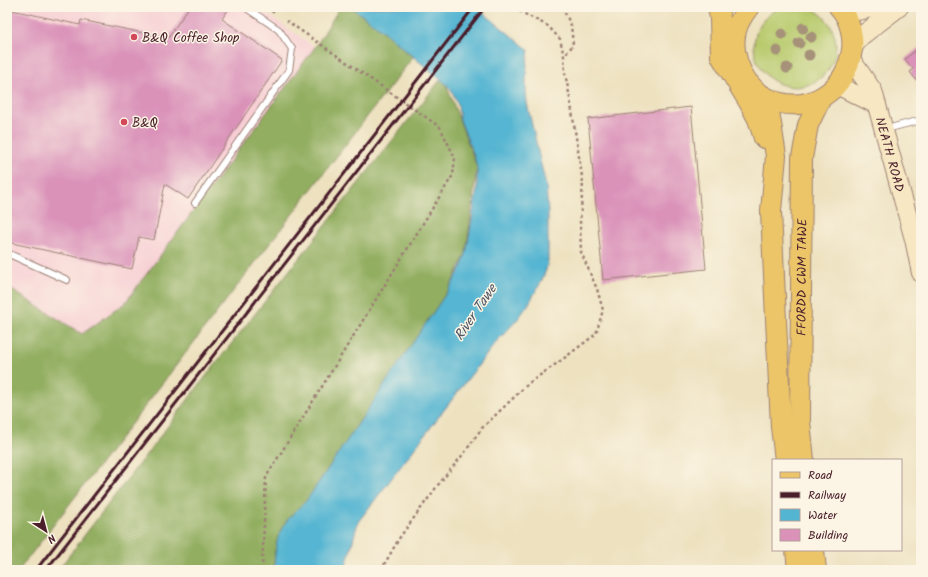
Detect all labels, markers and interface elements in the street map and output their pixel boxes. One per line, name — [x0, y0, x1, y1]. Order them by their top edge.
place label: B&Q Coffee Shop — [142, 28, 240, 49]
marker: B&Q Coffee Shop — [129, 32, 139, 42]
place label: B&Q — [132, 113, 158, 134]
street label: NEATH ROAD — [869, 115, 910, 195]
marker: B&Q — [119, 117, 129, 127]
street label: FFORDD CWM TAWE — [792, 218, 814, 336]
water label: River Tawe — [449, 279, 504, 345]
legend — [772, 459, 902, 551]
text: Road — [808, 466, 833, 485]
text: Railway — [808, 486, 846, 505]
text: Water — [808, 506, 838, 525]
north arrow — [26, 511, 66, 551]
text: Building — [808, 526, 848, 545]
text: N — [43, 529, 59, 548]

